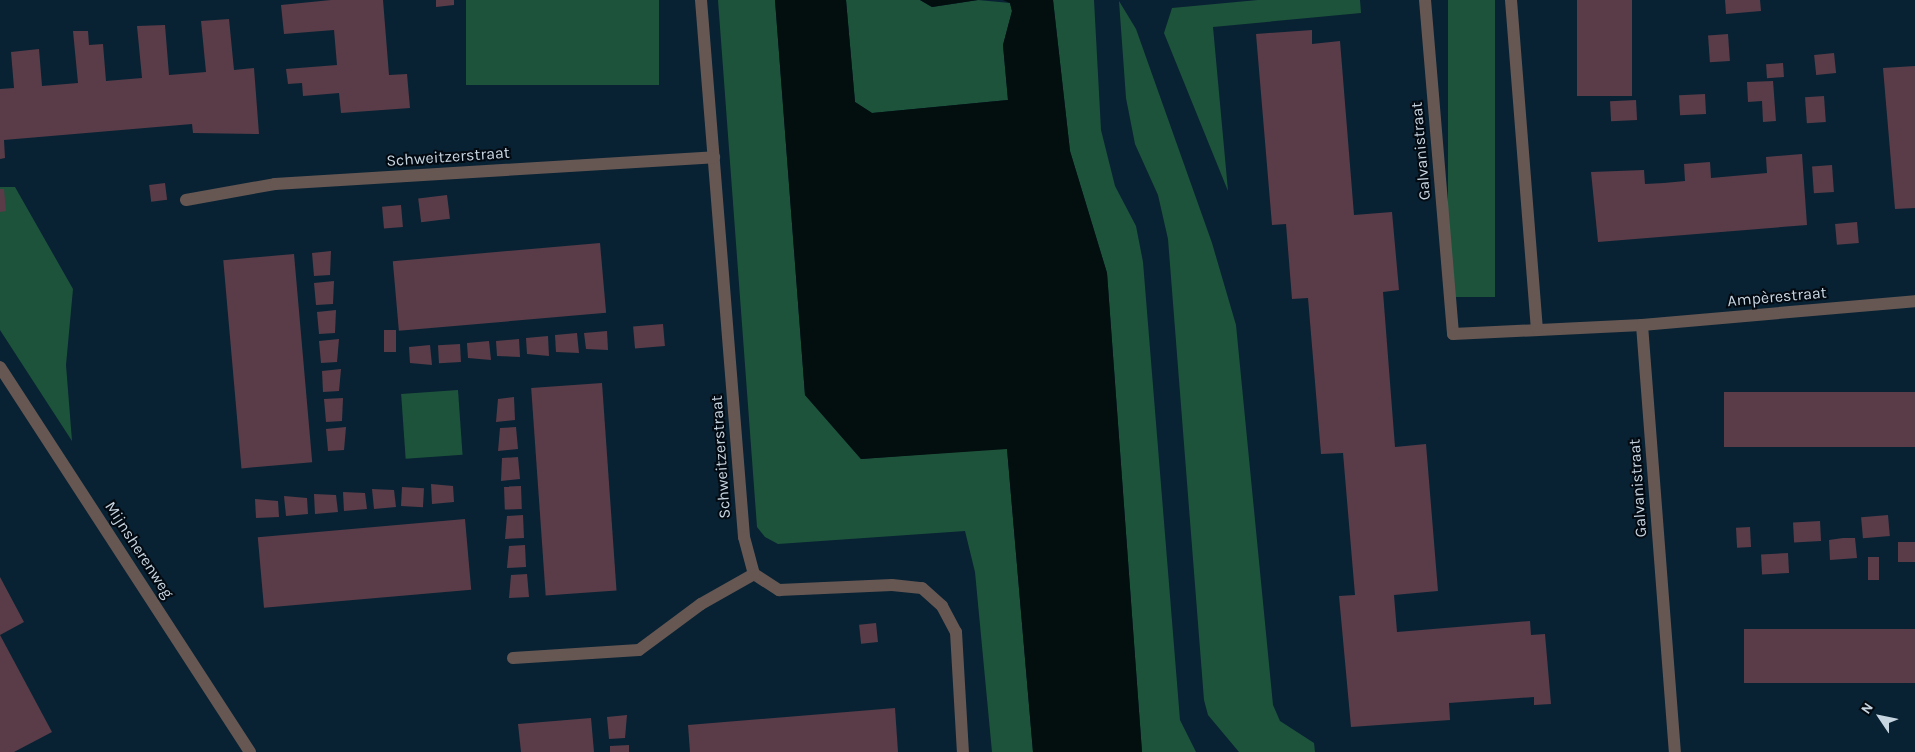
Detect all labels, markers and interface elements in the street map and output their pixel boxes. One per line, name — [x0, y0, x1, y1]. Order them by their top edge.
street label: Galvanistraat — [1407, 101, 1435, 201]
street label: Schweitzerstraat — [386, 143, 510, 171]
street label: Ampèrestraat — [1727, 283, 1827, 311]
street label: Schweitzerstraat — [707, 395, 735, 519]
street label: Galvanistraat — [1625, 438, 1651, 538]
street label: Mijnsherenweg — [101, 498, 177, 602]
north arrow — [1855, 692, 1905, 742]
text: N — [1857, 699, 1877, 717]

